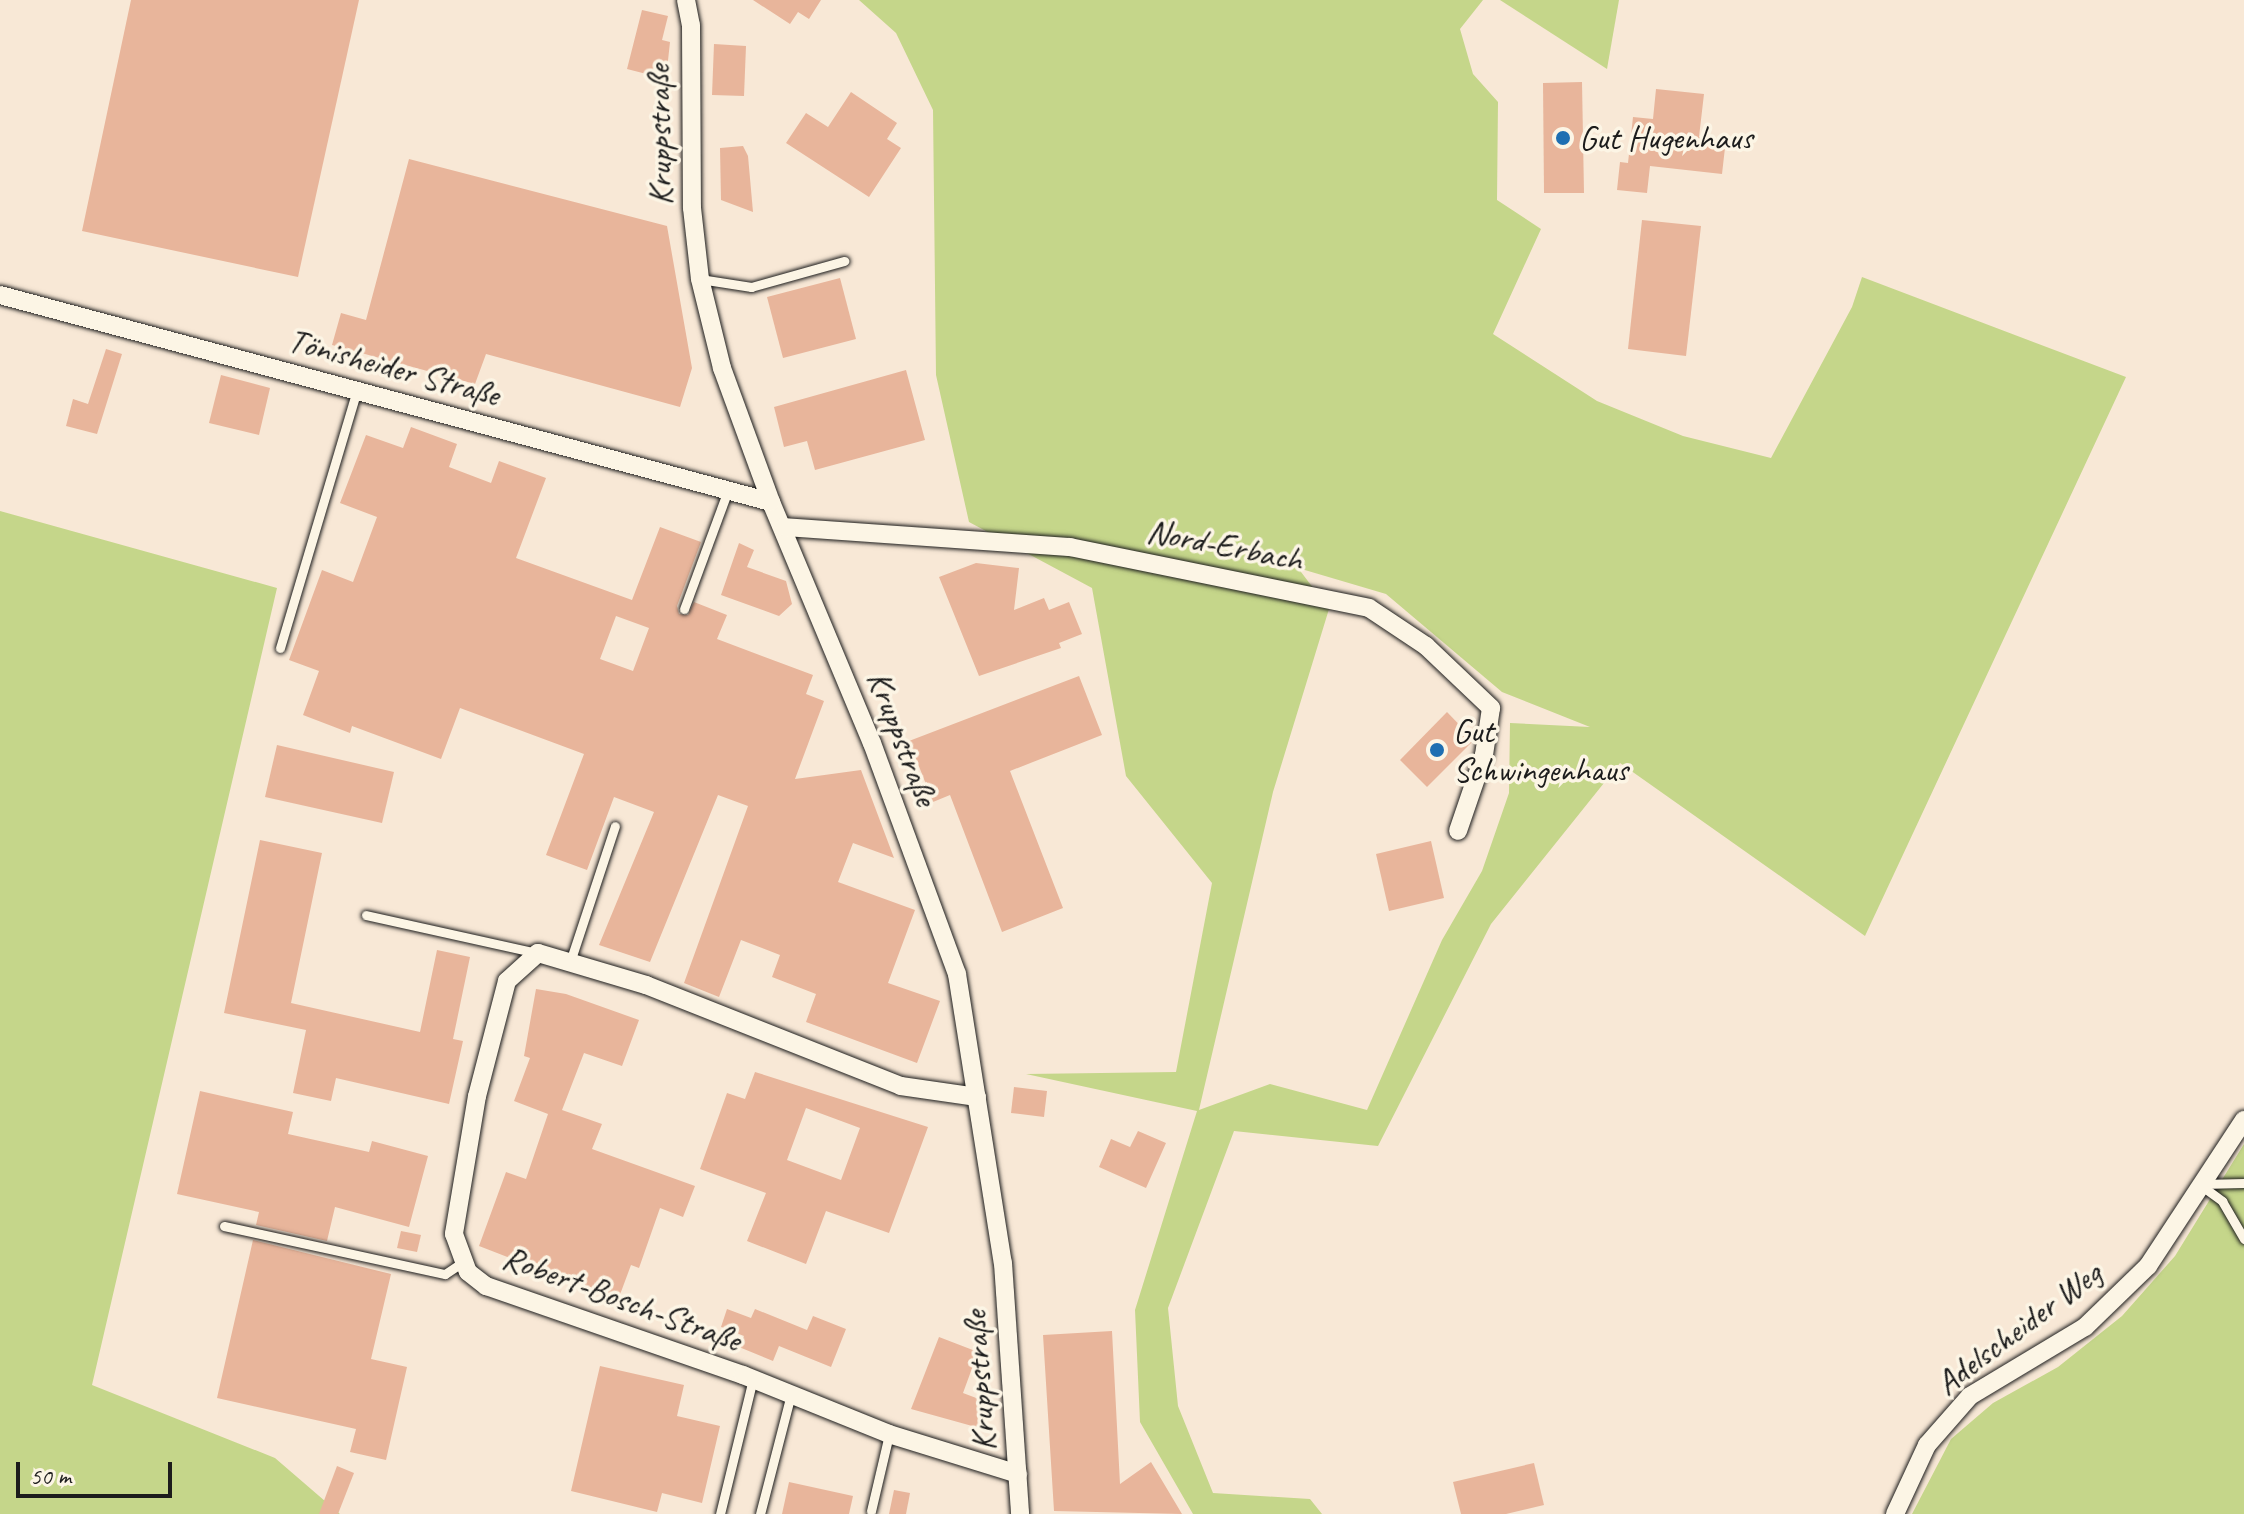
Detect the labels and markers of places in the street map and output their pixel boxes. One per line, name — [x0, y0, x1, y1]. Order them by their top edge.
place label: Gut Hugenhaus — [1579, 118, 1751, 158]
marker: Gut Hugenhaus — [1554, 129, 1572, 147]
place label: Gut Schwingenhaus — [1453, 710, 1628, 790]
marker: Gut Schwingenhaus — [1428, 741, 1446, 759]

